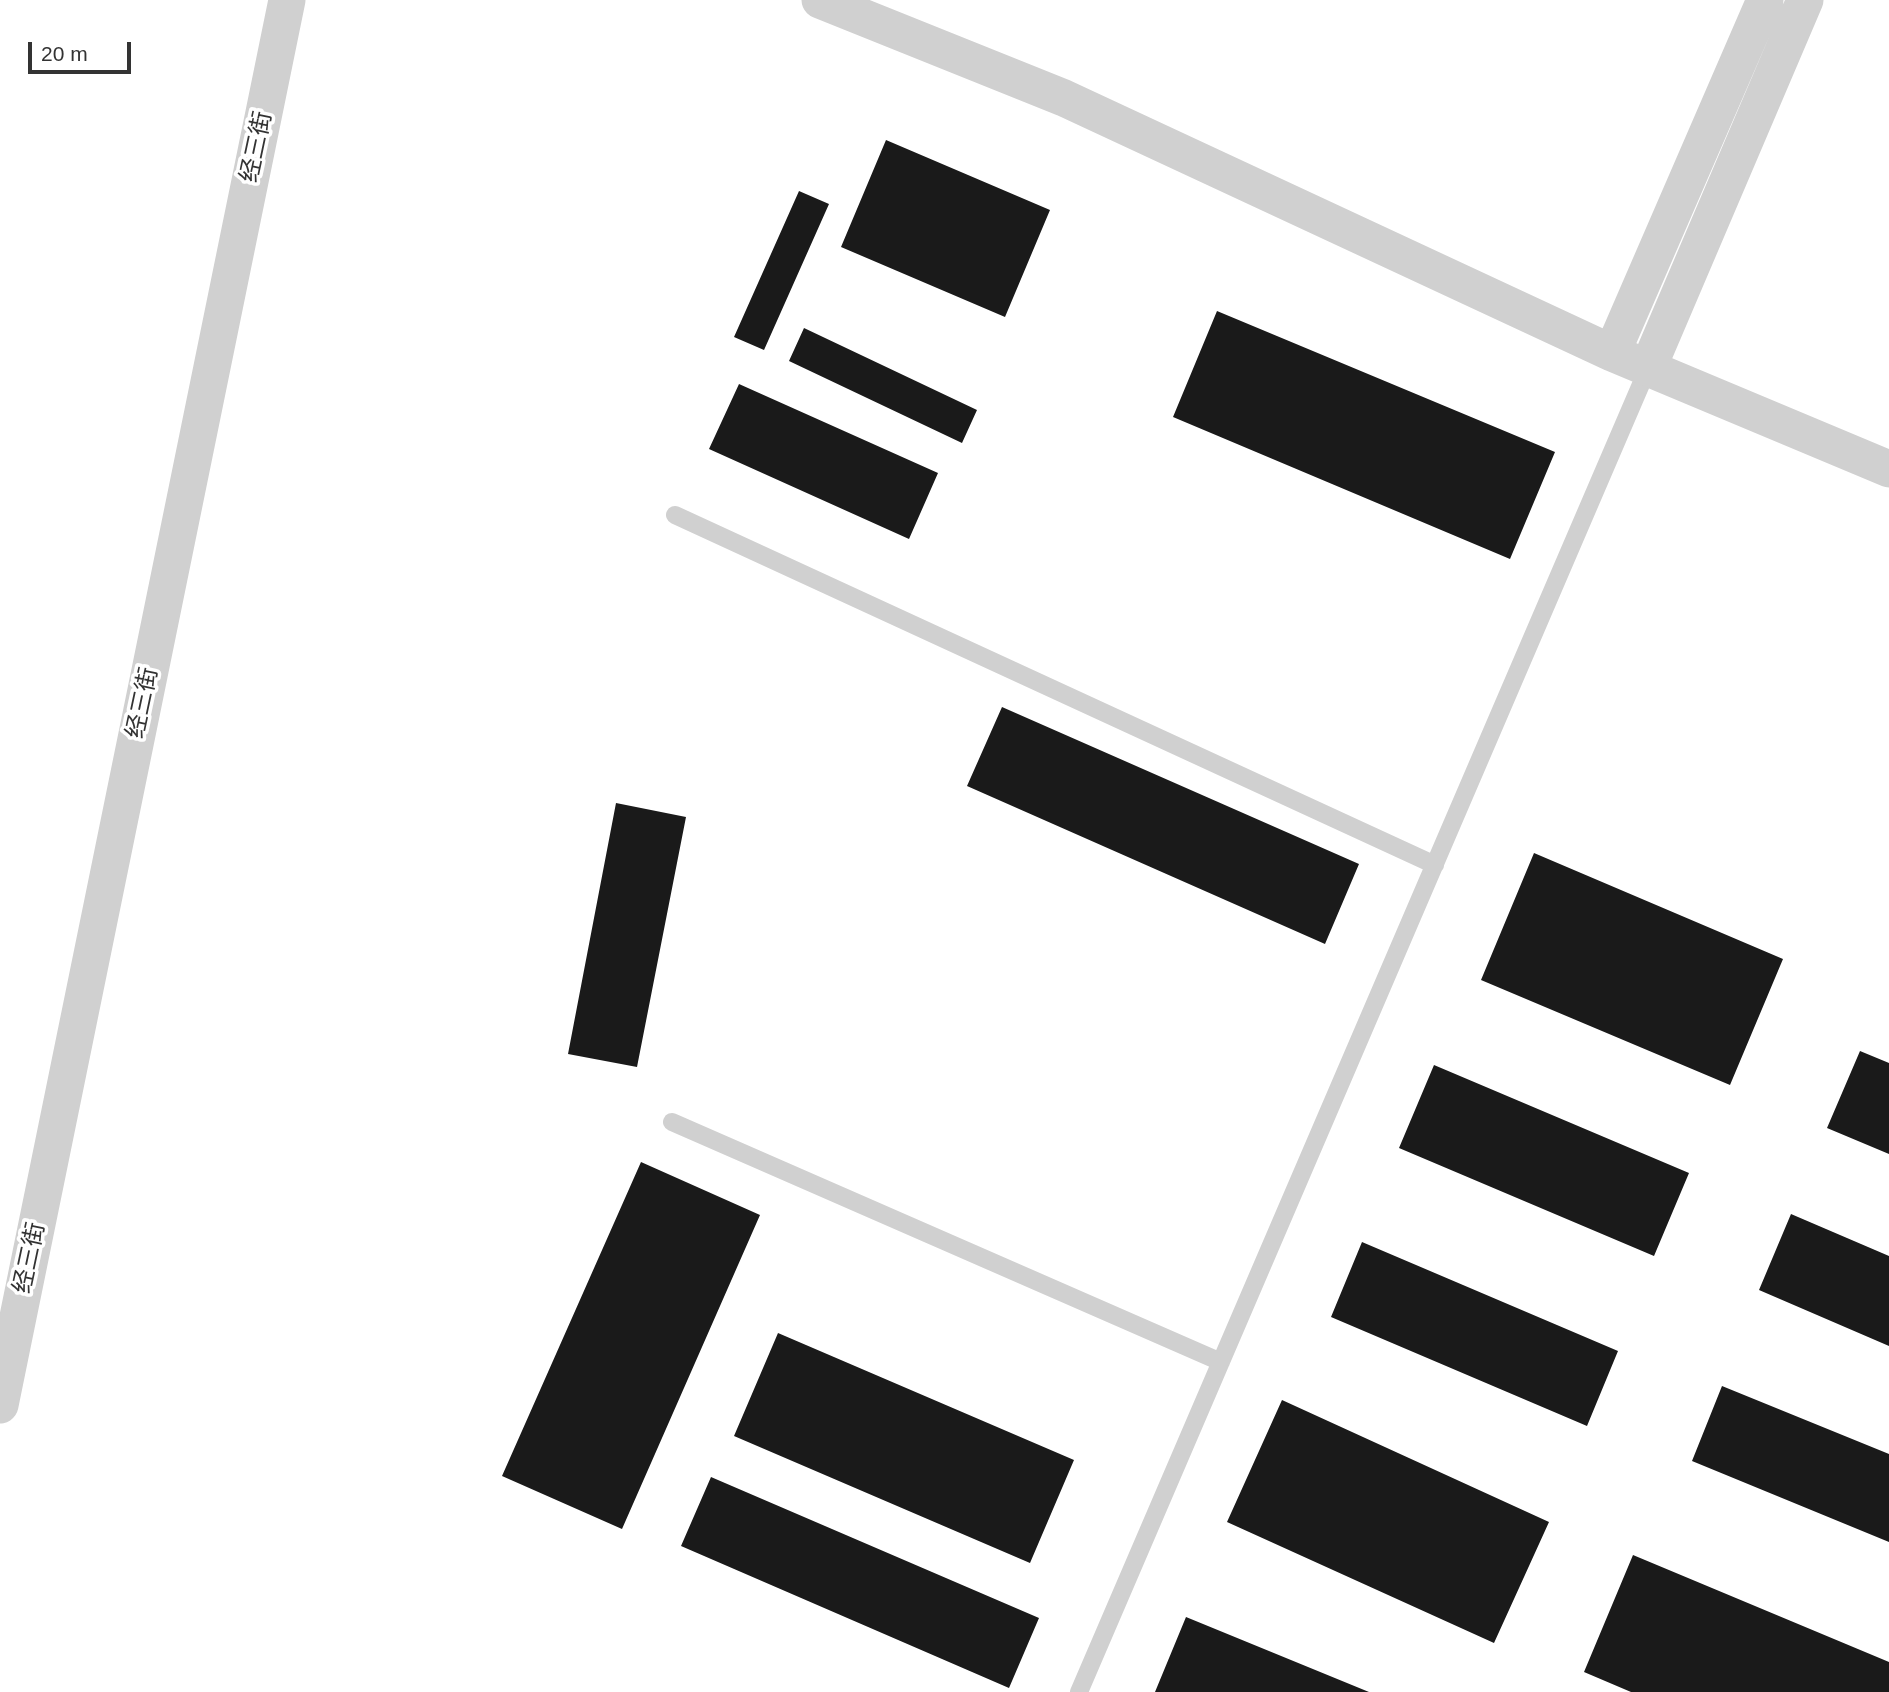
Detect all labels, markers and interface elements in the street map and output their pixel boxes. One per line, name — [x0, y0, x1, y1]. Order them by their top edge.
scale bar — [32, 28, 135, 72]
text: 20 m — [41, 42, 88, 65]
street label: 经三街 — [235, 109, 279, 185]
street label: 经三街 — [121, 665, 165, 741]
street label: 经三街 — [8, 1220, 52, 1296]

